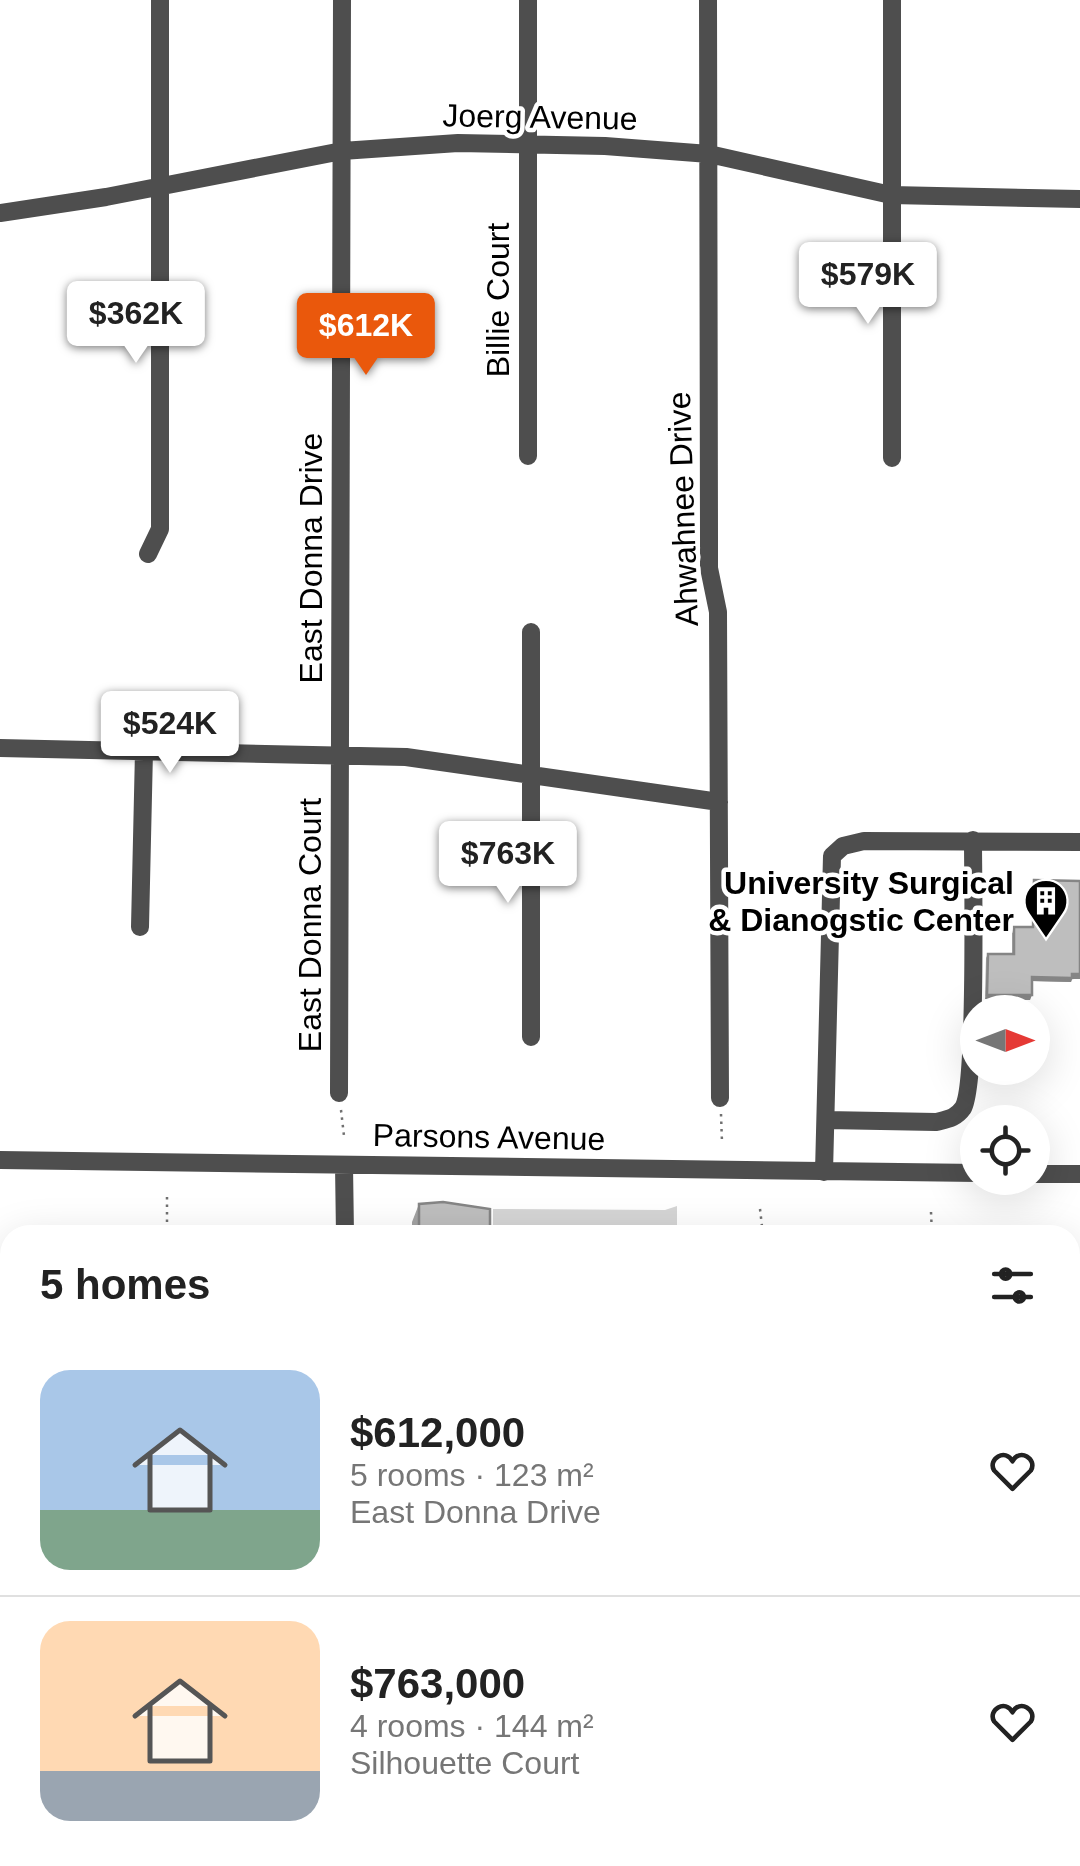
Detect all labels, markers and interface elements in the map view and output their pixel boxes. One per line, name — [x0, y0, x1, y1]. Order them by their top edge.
street label: Joerg Avenue — [442, 97, 638, 137]
street label: Billie Court — [480, 223, 516, 377]
pin: $579K — [798, 242, 938, 327]
text: $579K — [821, 256, 915, 292]
pin: $362K — [66, 281, 206, 366]
pin: $612K — [296, 293, 436, 378]
text: $362K — [89, 295, 183, 331]
text: $612K — [319, 307, 413, 343]
street label: Ahwahnee Drive — [661, 391, 705, 627]
street label: East Donna Drive — [293, 433, 329, 683]
pin: $524K — [100, 691, 240, 776]
text: $524K — [123, 705, 217, 741]
street label: East Donna Court — [292, 798, 328, 1052]
pin: $763K — [438, 821, 578, 906]
text: $763K — [461, 835, 555, 871]
place label: University Surgical & Dianogstic Center — [708, 865, 1014, 938]
building icon: University Surgical & Dianogstic Center — [1023, 878, 1069, 939]
north arrow — [960, 995, 1050, 1085]
map controls — [960, 995, 1050, 1195]
button: locate — [960, 1105, 1050, 1195]
street label: Parsons Avenue — [372, 1117, 606, 1157]
icon: filters — [985, 1258, 1040, 1313]
text: 5 homes — [40, 1261, 210, 1308]
text: $612,000 — [350, 1409, 525, 1456]
icon: home — [120, 1410, 240, 1530]
icon: heart — [985, 1443, 1040, 1498]
text: 5 rooms · 123 m² — [350, 1457, 594, 1493]
text: East Donna Drive — [350, 1494, 601, 1530]
text: $763,000 — [350, 1660, 525, 1707]
icon: home — [120, 1661, 240, 1781]
icon: heart — [985, 1694, 1040, 1749]
text: 4 rooms · 144 m² — [350, 1708, 594, 1744]
text: Silhouette Court — [350, 1745, 579, 1781]

